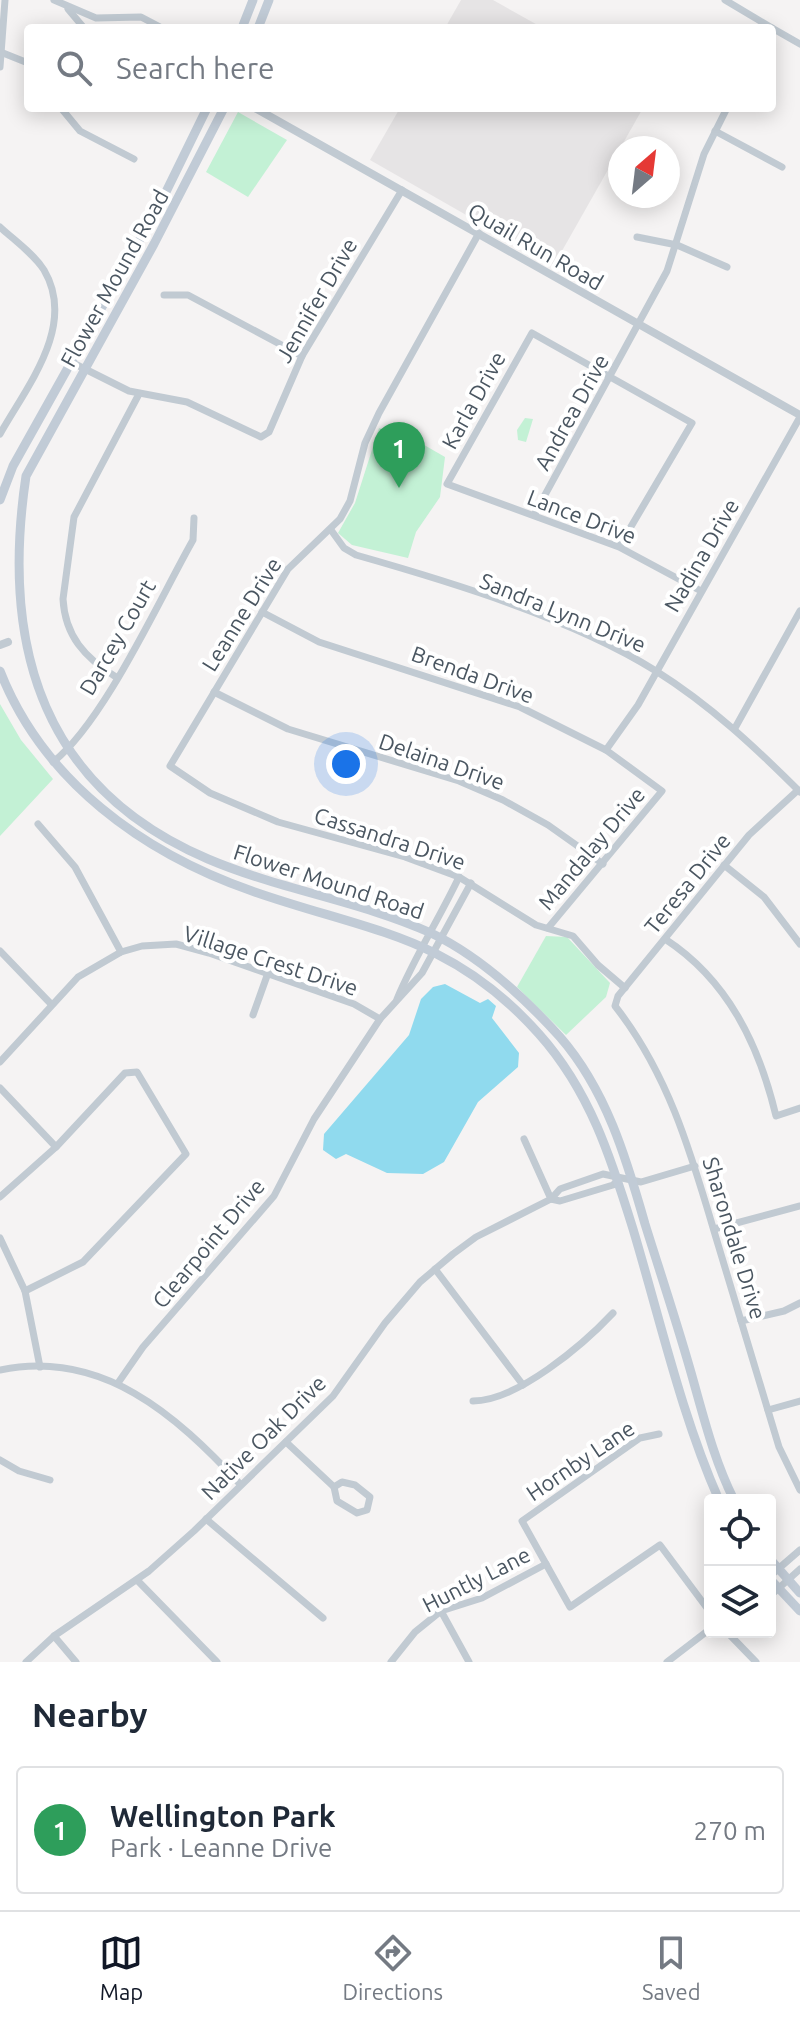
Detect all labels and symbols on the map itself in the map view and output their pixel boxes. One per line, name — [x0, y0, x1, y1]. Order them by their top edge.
north arrow — [608, 136, 680, 208]
street label: Flower Mound Road — [55, 185, 173, 371]
street label: Quail Run Road — [464, 197, 608, 295]
street label: Jennifer Drive — [270, 233, 362, 367]
street label: Karla Drive — [436, 347, 510, 453]
street label: Andrea Drive — [529, 350, 613, 474]
pin: 1 — [373, 422, 425, 488]
street label: Lance Drive — [524, 484, 640, 548]
street label: Nadina Drive — [659, 494, 743, 616]
street label: Leanne Drive — [196, 553, 286, 675]
street label: Sandra Lynn Drive — [476, 567, 650, 657]
street label: Darcey Court — [74, 575, 160, 699]
street label: Brenda Drive — [408, 640, 538, 708]
street label: Delaina Drive — [376, 728, 508, 794]
your location — [326, 744, 366, 784]
street label: Mandalay Drive — [533, 782, 649, 914]
street label: Cassandra Drive — [311, 802, 469, 874]
street label: Teresa Drive — [639, 828, 735, 938]
street label: Flower Mound Road — [231, 838, 427, 924]
street label: Village Crest Drive — [181, 920, 361, 1000]
street label: Sharondale Drive — [698, 1154, 772, 1322]
street label: Clearpoint Drive — [147, 1174, 269, 1312]
street label: Native Oak Drive — [196, 1370, 330, 1504]
street label: Hornby Lane — [521, 1415, 639, 1505]
street label: Huntly Lane — [418, 1541, 534, 1617]

